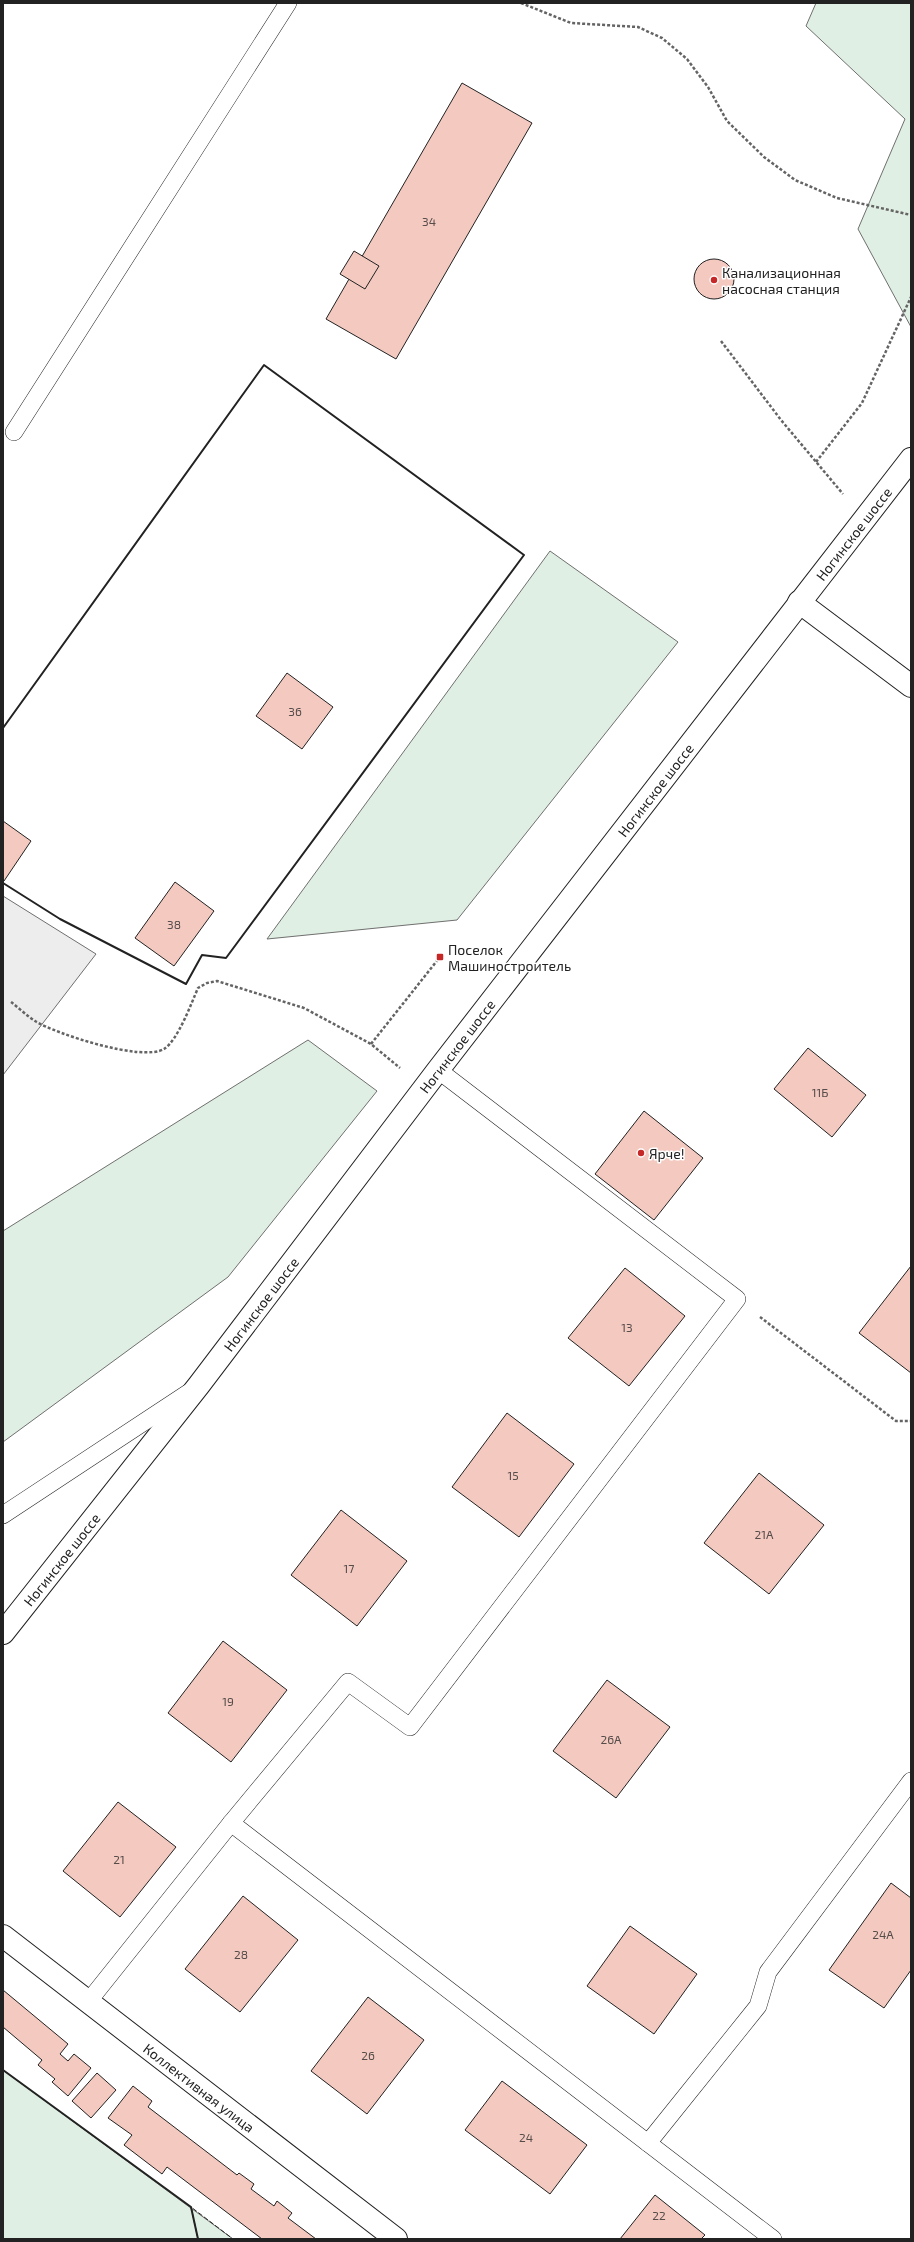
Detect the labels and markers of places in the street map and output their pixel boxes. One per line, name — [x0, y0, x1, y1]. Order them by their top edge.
place label: Канализационная насосная станция — [722, 264, 841, 297]
marker: Канализационная насосная станция — [709, 275, 719, 285]
place label: Поселок Машиностроитель — [448, 941, 571, 974]
marker: Поселок Машиностроитель — [435, 952, 445, 962]
place label: Ярче! — [649, 1145, 685, 1162]
marker: Ярче! — [636, 1148, 646, 1158]

